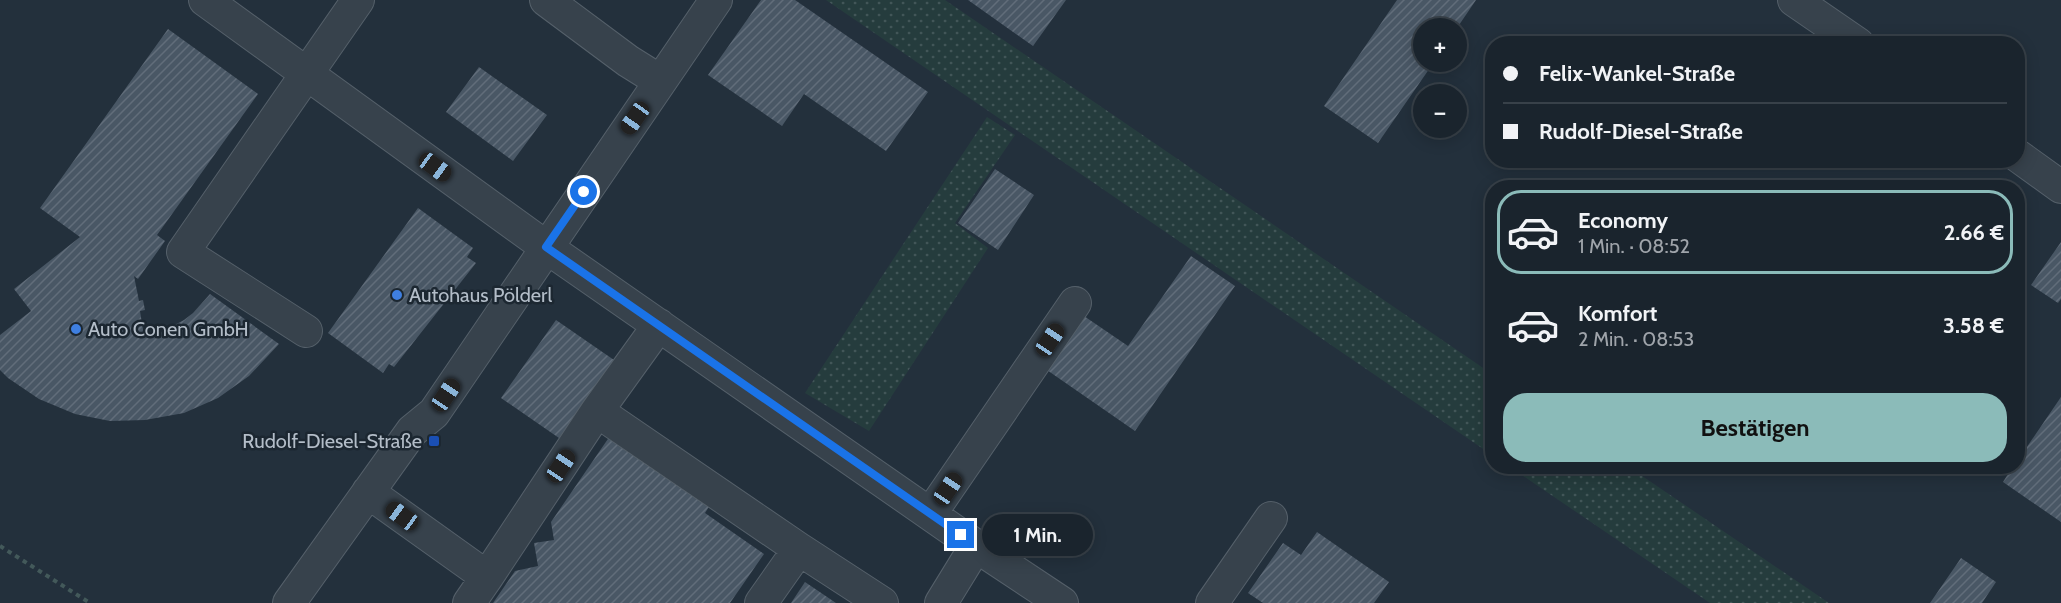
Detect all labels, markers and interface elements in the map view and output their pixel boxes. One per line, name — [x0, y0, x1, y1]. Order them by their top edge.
map controls — [1413, 18, 1467, 138]
button: + — [1413, 18, 1467, 72]
text: Felix-Wankel-Straße — [1539, 60, 1735, 87]
button: − — [1413, 84, 1467, 138]
car — [617, 98, 653, 138]
text: Rudolf-Diesel-Straße — [1539, 118, 1743, 145]
car — [415, 149, 455, 185]
route start — [570, 178, 597, 205]
icon: car — [1506, 205, 1560, 259]
text: Economy — [1578, 207, 1668, 234]
text: 2.66 € — [1944, 219, 2004, 246]
text: 1 Min. · 08:52 — [1578, 234, 1690, 258]
place label: Autohaus Pölderl — [409, 283, 552, 307]
marker: Autohaus Pölderl — [390, 288, 404, 302]
icon: car — [1506, 298, 1560, 352]
text: Komfort — [1578, 300, 1657, 327]
text: 3.58 € — [1943, 312, 2004, 339]
place label: Auto Conen GmbH — [88, 317, 249, 341]
car — [1032, 320, 1068, 360]
marker: Auto Conen GmbH — [69, 322, 83, 336]
text: 2 Min. · 08:53 — [1578, 327, 1694, 351]
car — [428, 375, 464, 415]
button: Bestätigen — [1503, 393, 2007, 462]
place label: Rudolf-Diesel-Straße — [242, 429, 422, 453]
marker: Rudolf-Diesel-Straße — [427, 434, 441, 448]
car — [543, 446, 579, 486]
car — [930, 469, 966, 509]
car — [382, 498, 422, 534]
callout: 1 Min. — [982, 514, 1093, 556]
route end — [947, 521, 974, 548]
text: 1 Min. — [1013, 523, 1062, 547]

